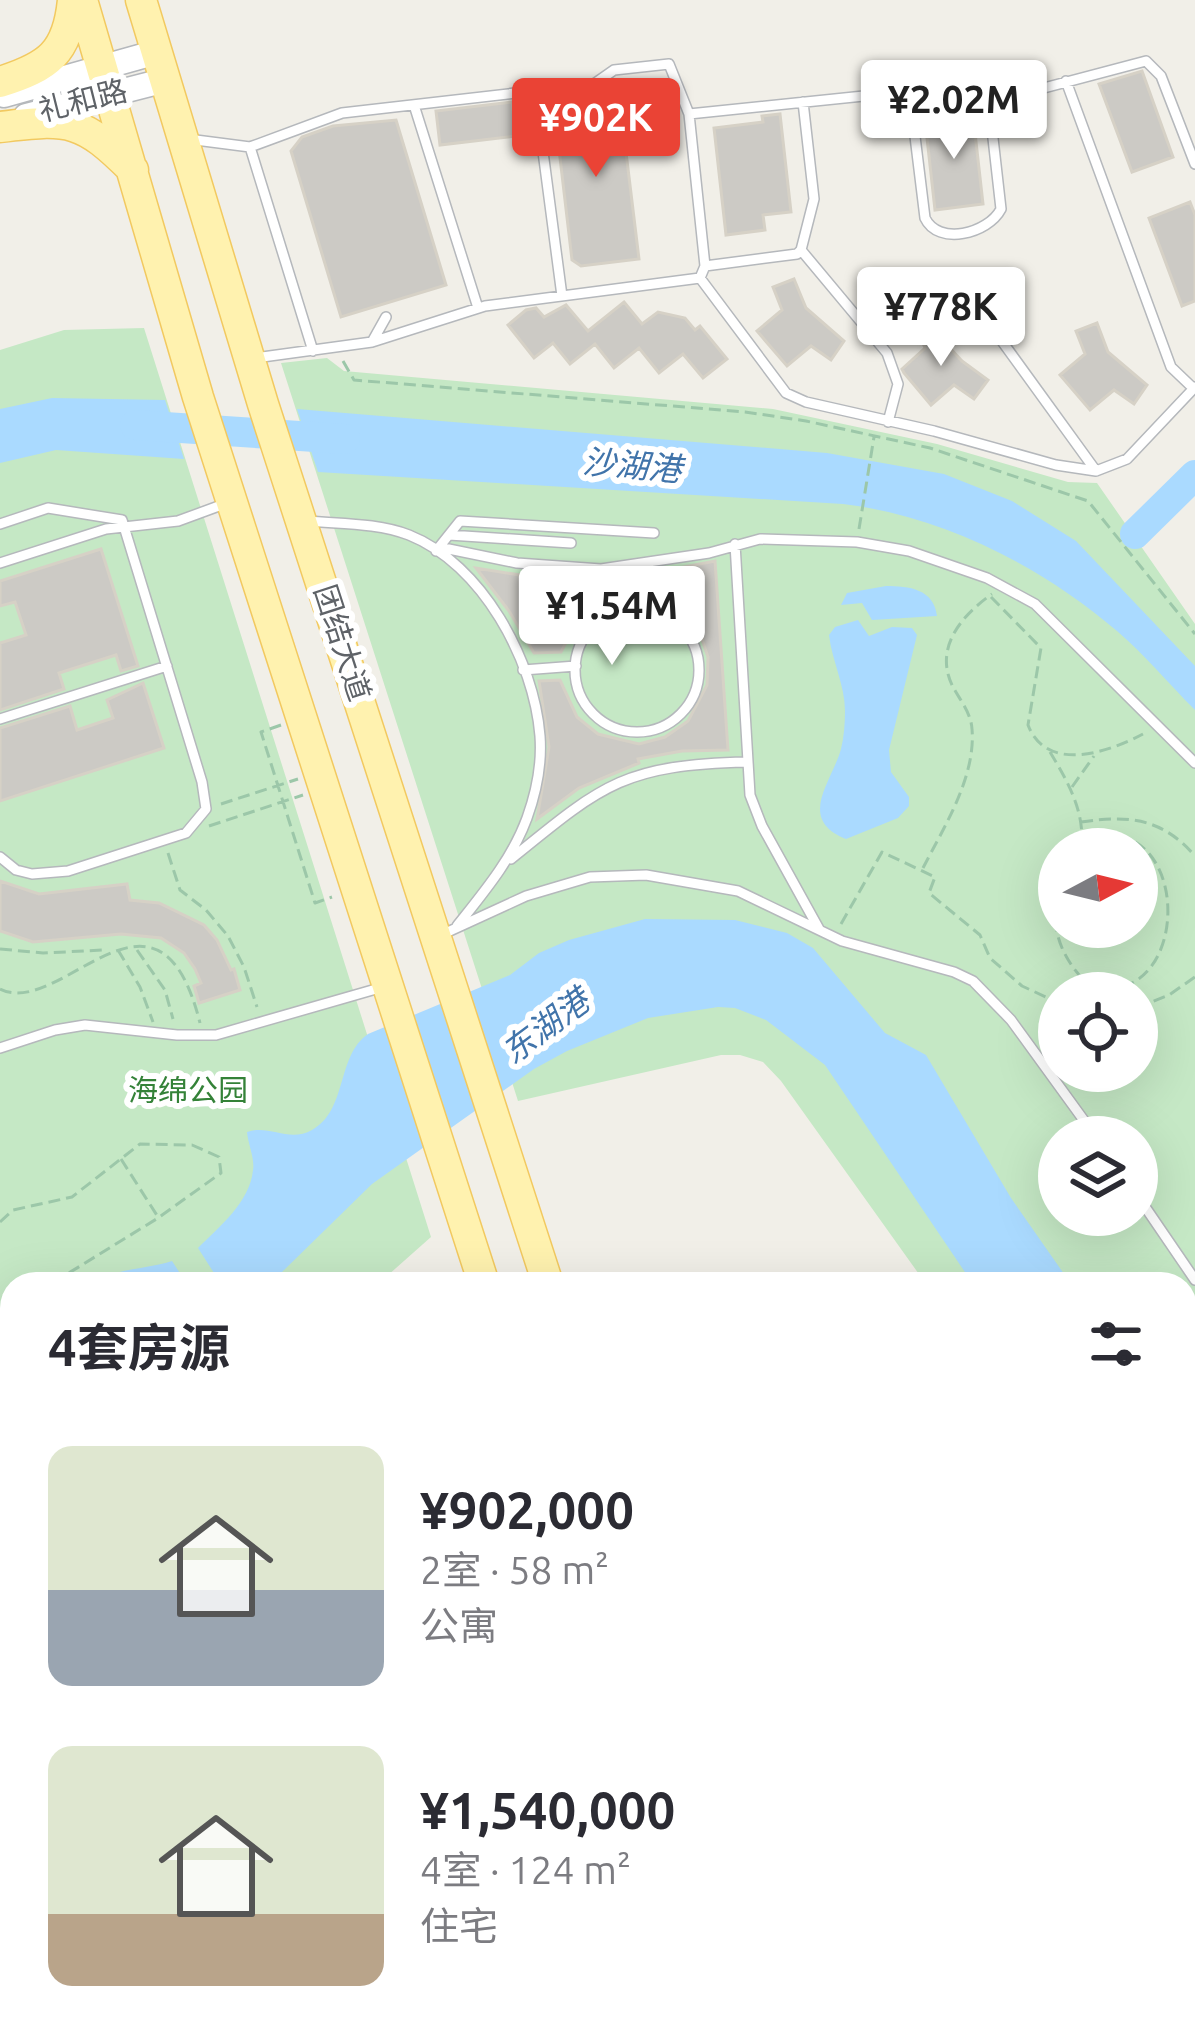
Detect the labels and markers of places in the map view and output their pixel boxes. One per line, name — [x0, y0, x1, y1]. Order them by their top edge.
pin: ¥2.02M — [856, 60, 1052, 162]
pin: ¥902K — [512, 78, 680, 180]
pin: ¥778K — [857, 267, 1025, 369]
pin: ¥1.54M — [514, 566, 710, 668]

